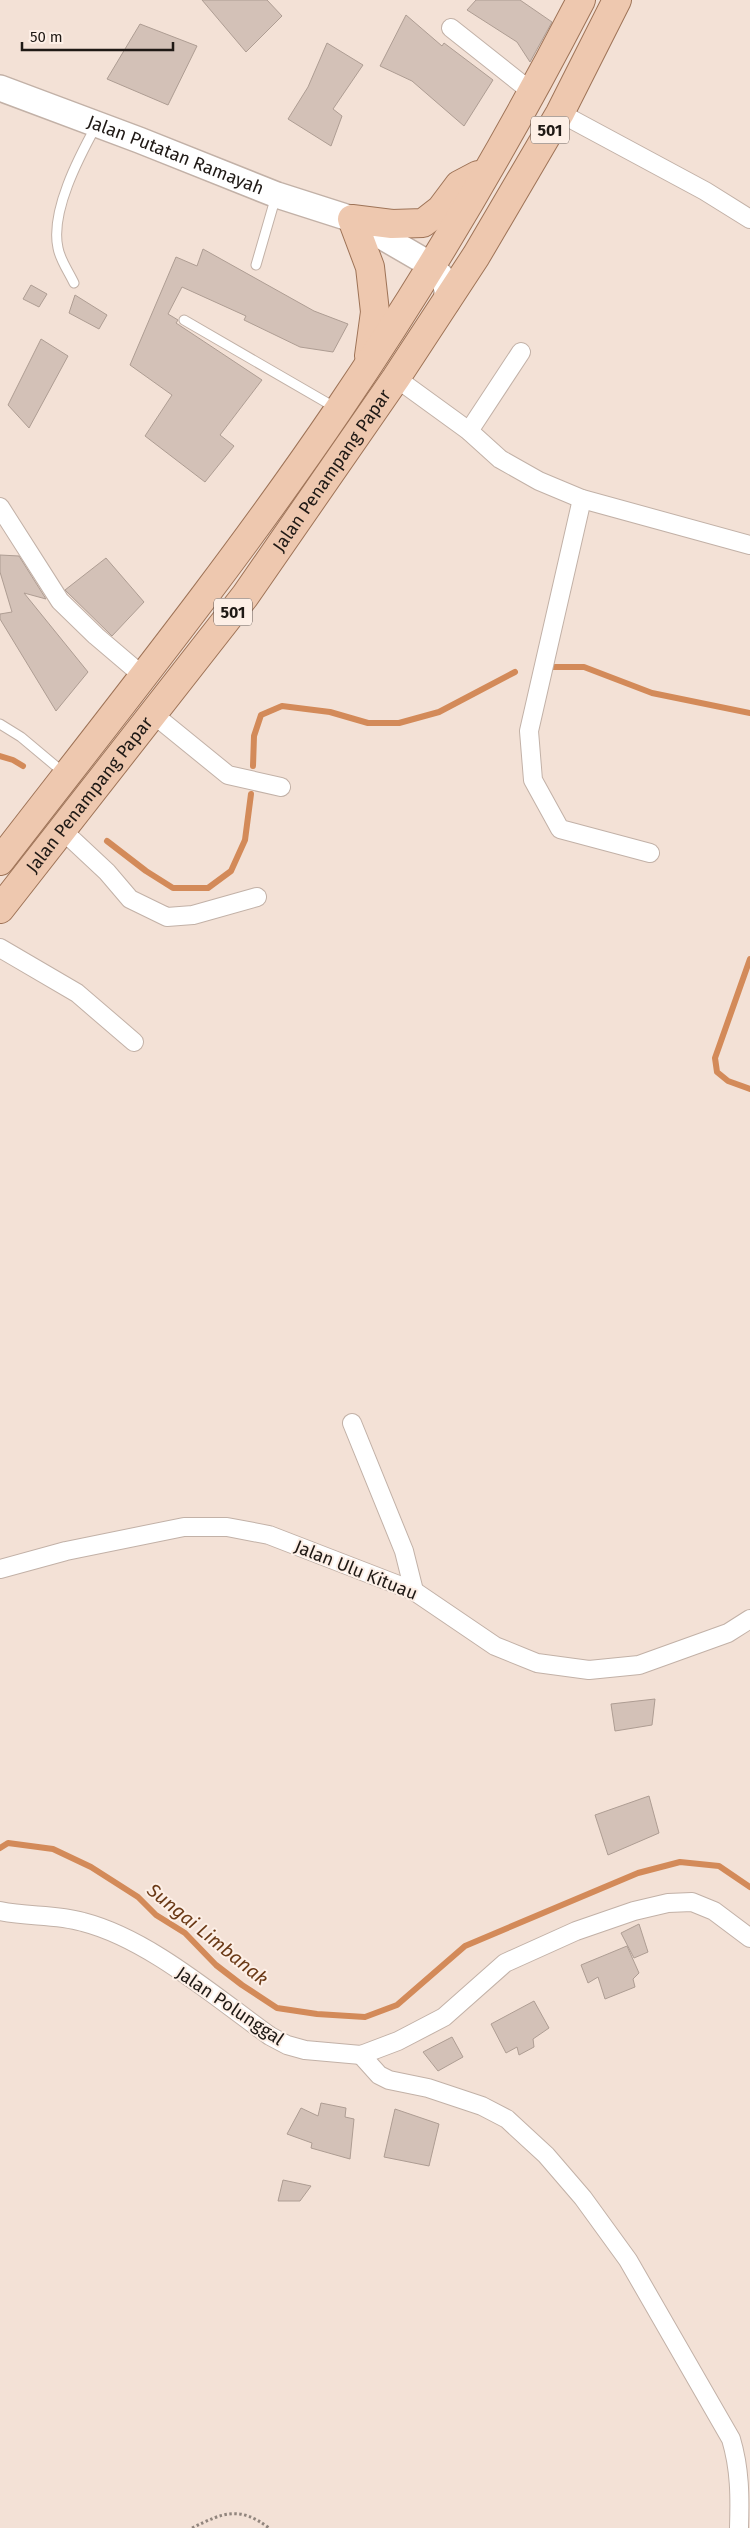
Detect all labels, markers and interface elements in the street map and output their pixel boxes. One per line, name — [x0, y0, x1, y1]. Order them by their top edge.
scale bar — [22, 20, 174, 52]
text: 50 m — [30, 28, 63, 46]
street label: Jalan Putatan Ramayah — [84, 111, 267, 200]
road number: 501 — [531, 116, 569, 144]
street label: Jalan Penampang Papar — [268, 385, 396, 556]
road number: 501 — [214, 598, 252, 626]
street label: Jalan Penampang Papar — [21, 712, 157, 877]
street label: Jalan Ulu Kituau — [291, 1535, 421, 1605]
water label: Sungai Limbanak — [142, 1878, 273, 1990]
street label: Jalan Polunggal — [172, 1962, 288, 2050]

